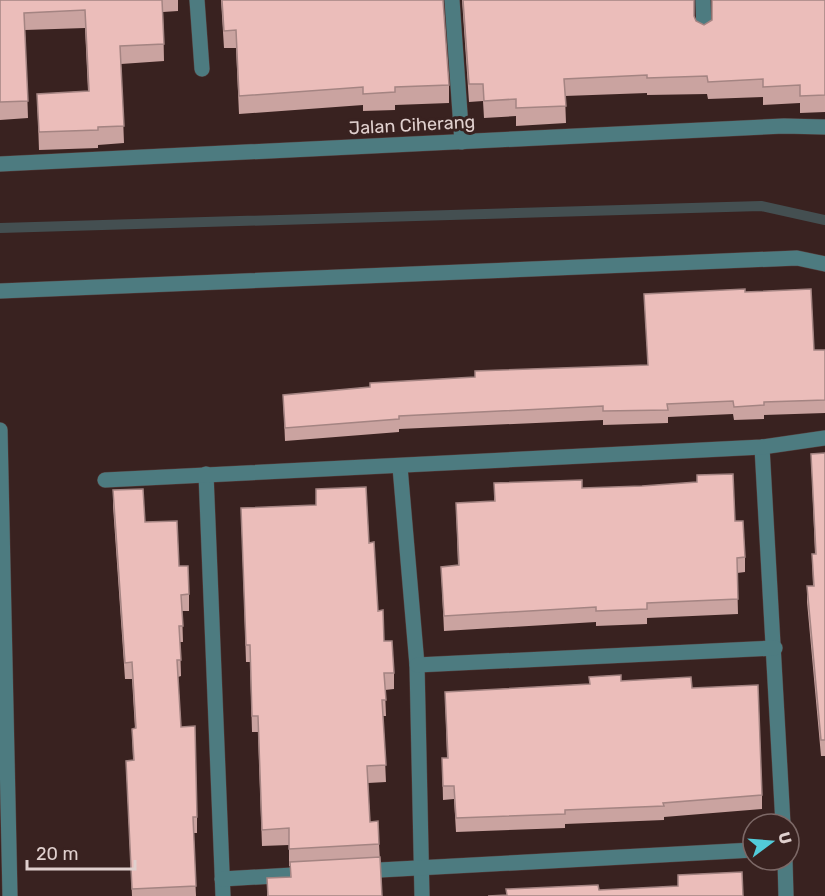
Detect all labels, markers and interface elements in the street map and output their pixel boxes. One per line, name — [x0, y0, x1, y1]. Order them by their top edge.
street label: Jalan Ciherang — [348, 111, 476, 139]
north arrow — [741, 812, 801, 872]
text: U — [774, 830, 796, 846]
scale bar — [27, 833, 135, 871]
text: 20 m — [36, 843, 78, 865]

